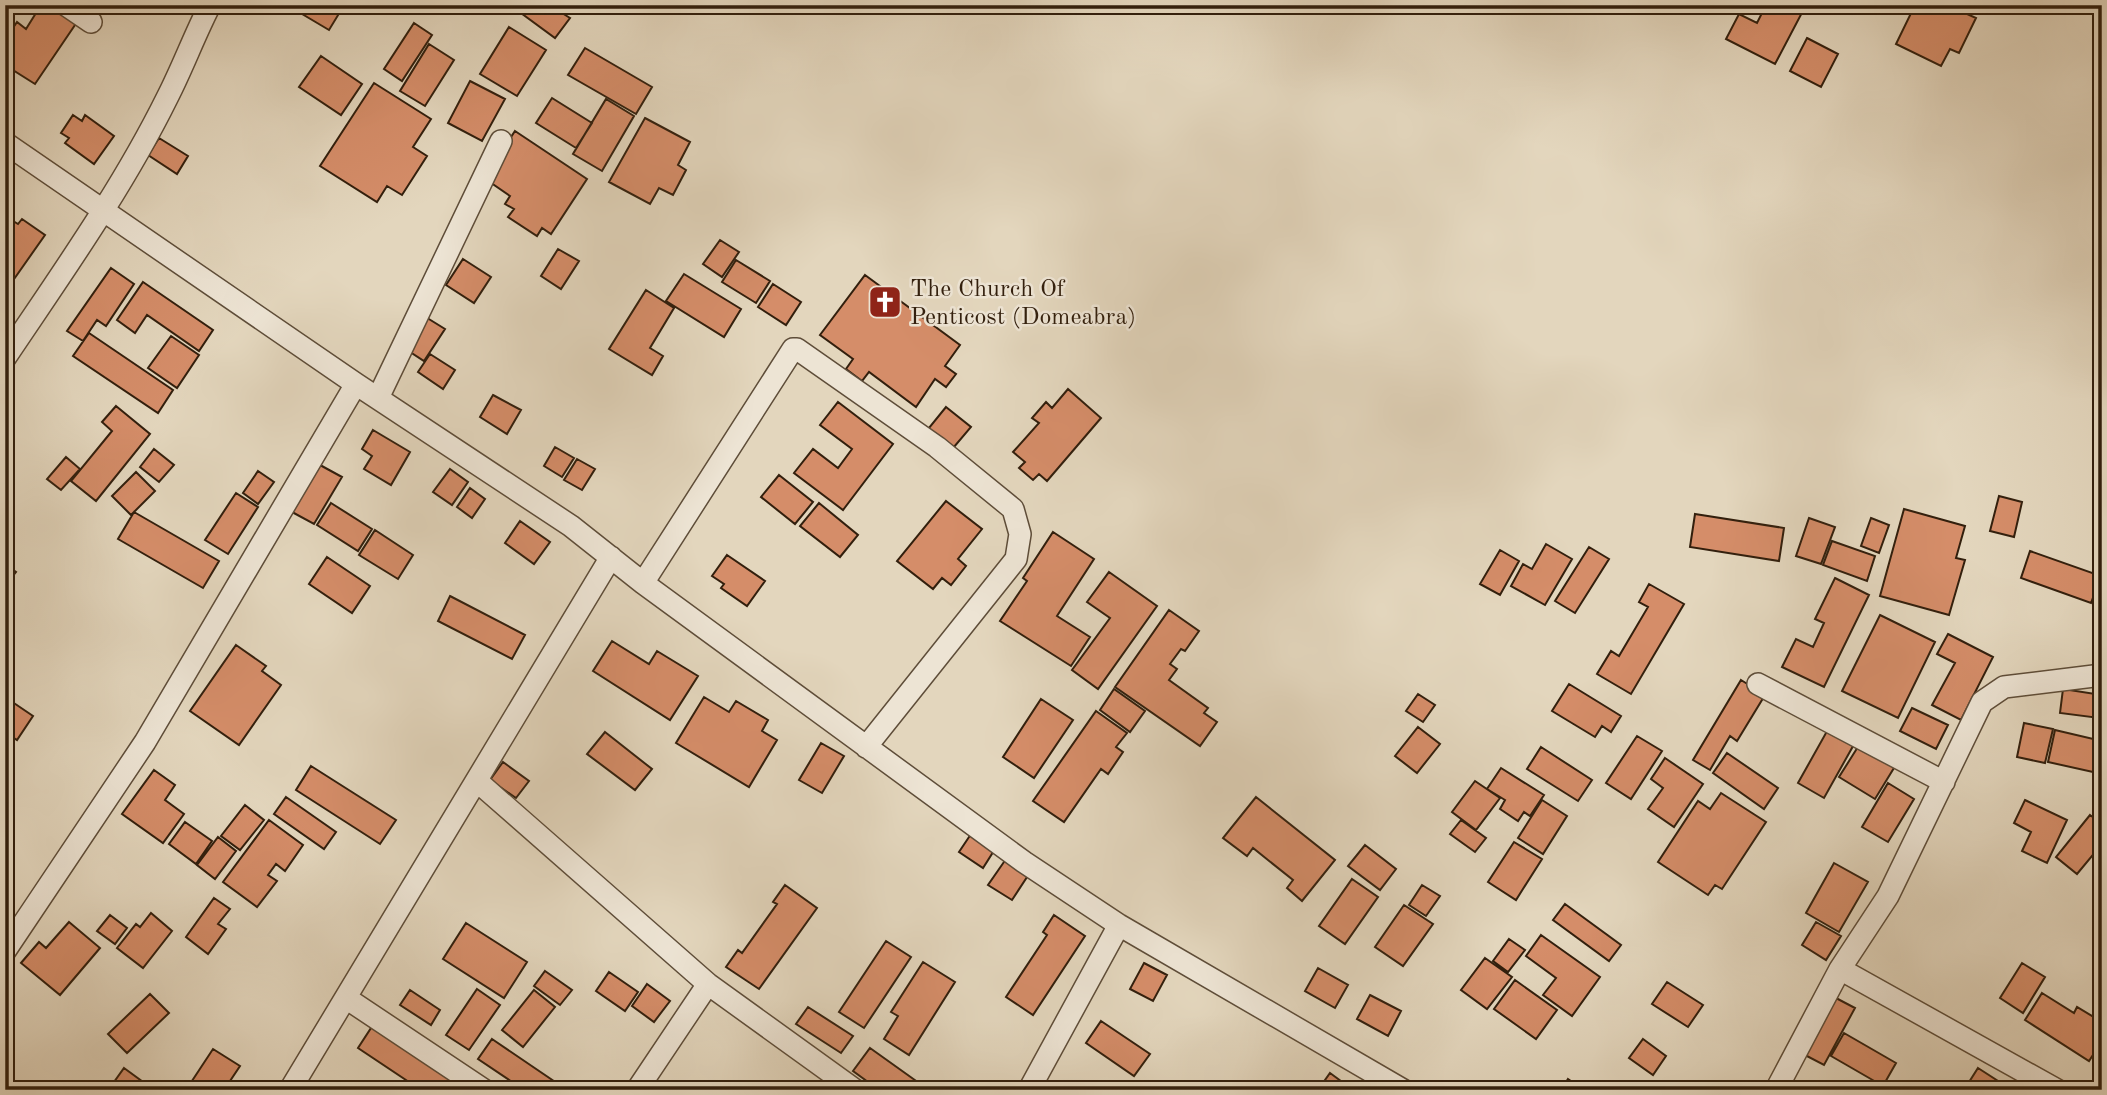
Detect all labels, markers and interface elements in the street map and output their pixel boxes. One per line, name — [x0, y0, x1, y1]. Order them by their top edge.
place label: The Church Of Penticost (Domeabra) — [910, 278, 1136, 330]
church icon: The Church Of Penticost (Domeabra) — [866, 283, 904, 321]

